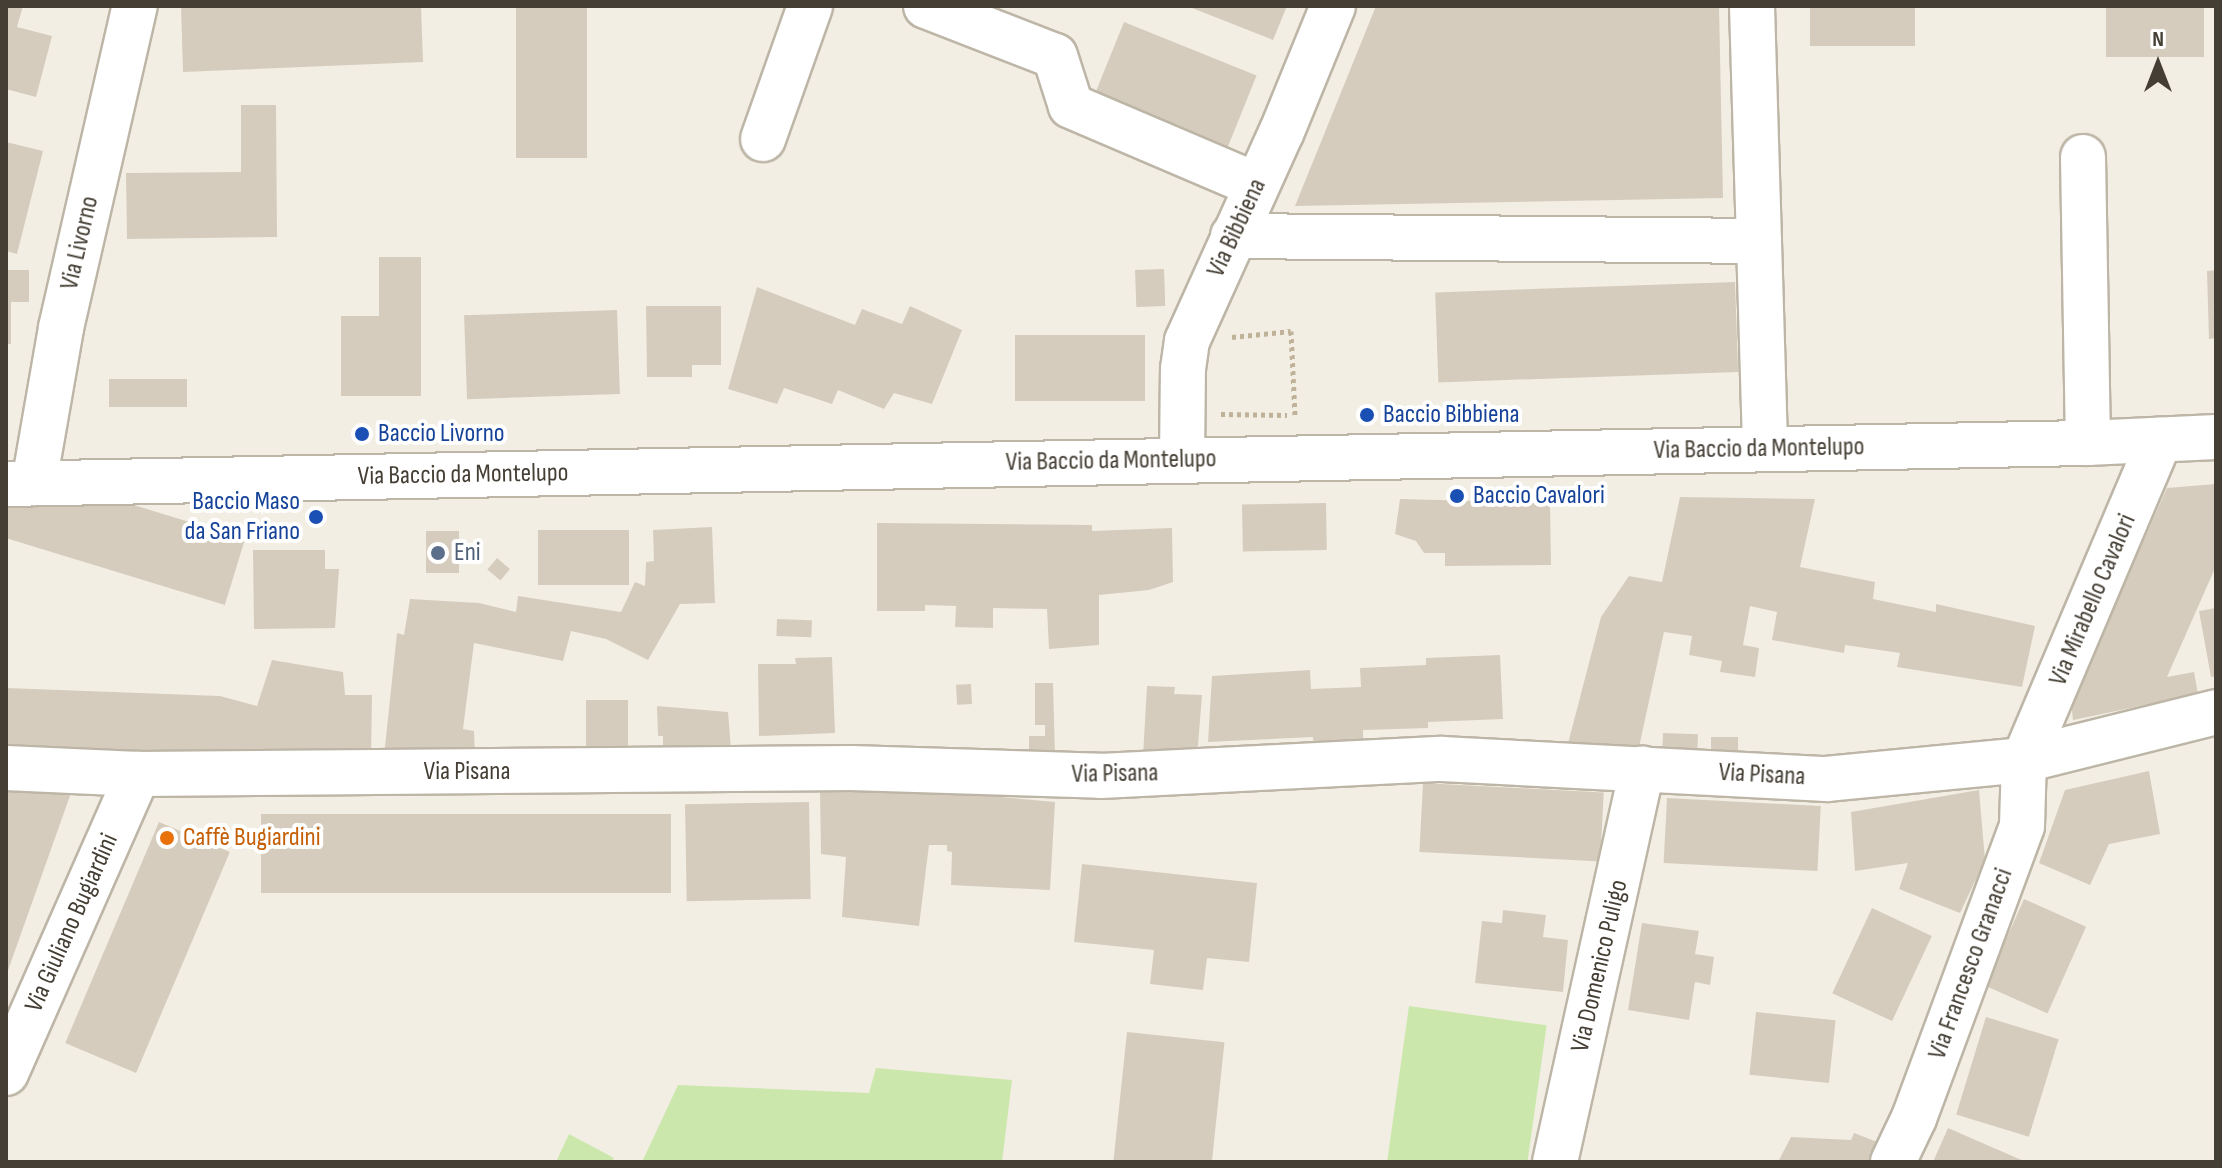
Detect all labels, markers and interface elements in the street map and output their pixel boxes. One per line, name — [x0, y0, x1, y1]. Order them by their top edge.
north arrow — [2118, 24, 2198, 104]
text: N — [2152, 26, 2164, 53]
street label: Via Bibbiena — [1201, 174, 1273, 282]
street label: Via Livorno — [54, 193, 106, 293]
place label: Baccio Bibbiena — [1383, 399, 1520, 431]
marker: Baccio Bibbiena — [1358, 406, 1376, 424]
place label: Baccio Livorno — [378, 418, 505, 450]
marker: Baccio Livorno — [353, 425, 371, 443]
street label: Via Baccio da Montelupo — [1653, 432, 1865, 466]
street label: Via Baccio da Montelupo — [1005, 444, 1217, 478]
street label: Via Baccio da Montelupo — [357, 458, 569, 492]
place label: Baccio Cavalori — [1473, 480, 1605, 512]
place label: Baccio Maso da San Friano — [185, 486, 300, 548]
marker: Baccio Cavalori — [1448, 487, 1466, 505]
marker: Baccio Maso da San Friano — [307, 508, 325, 526]
street label: Via Mirabello Cavalori — [2043, 509, 2143, 691]
place label: Eni — [454, 537, 481, 569]
marker: Eni — [429, 544, 447, 562]
street label: Via Pisana — [424, 756, 510, 788]
street label: Via Pisana — [1718, 757, 1806, 793]
street label: Via Pisana — [1071, 758, 1159, 790]
place label: Caffè Bugiardini — [183, 822, 320, 854]
street label: Via Giuliano Bugiardini — [19, 829, 125, 1017]
marker: Caffè Bugiardini — [158, 829, 176, 847]
street label: Via Francesco Granacci — [1922, 864, 2020, 1064]
street label: Via Domenico Puligo — [1565, 877, 1635, 1055]

